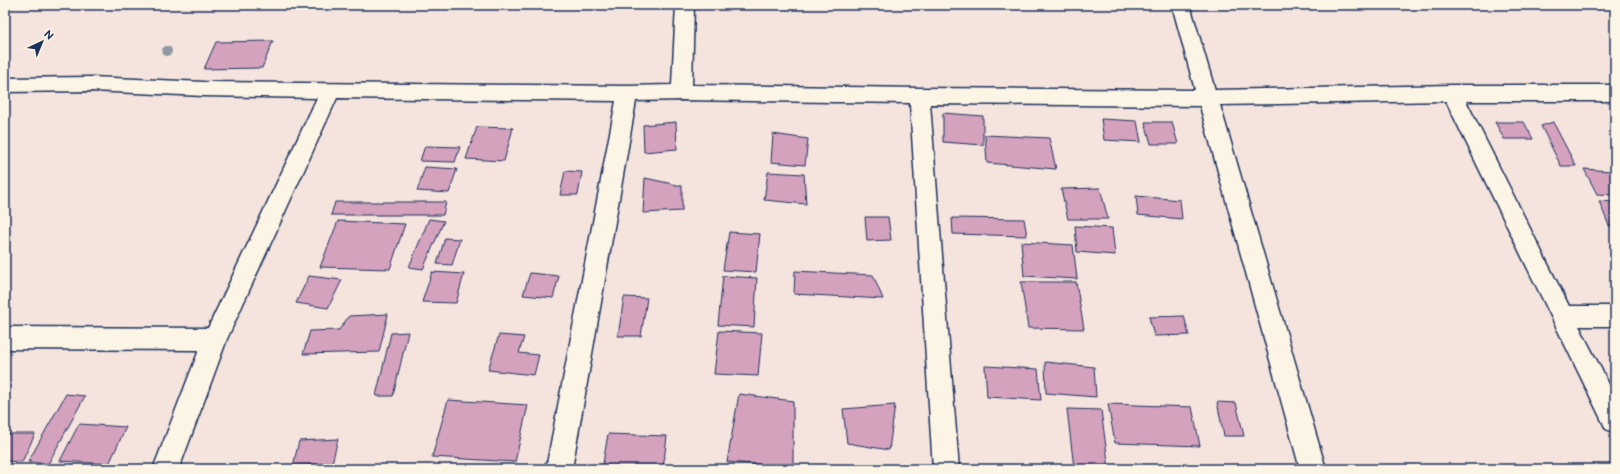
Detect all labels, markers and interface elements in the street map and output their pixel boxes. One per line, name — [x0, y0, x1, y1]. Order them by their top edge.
north arrow — [22, 22, 62, 62]
text: N — [41, 28, 56, 43]

